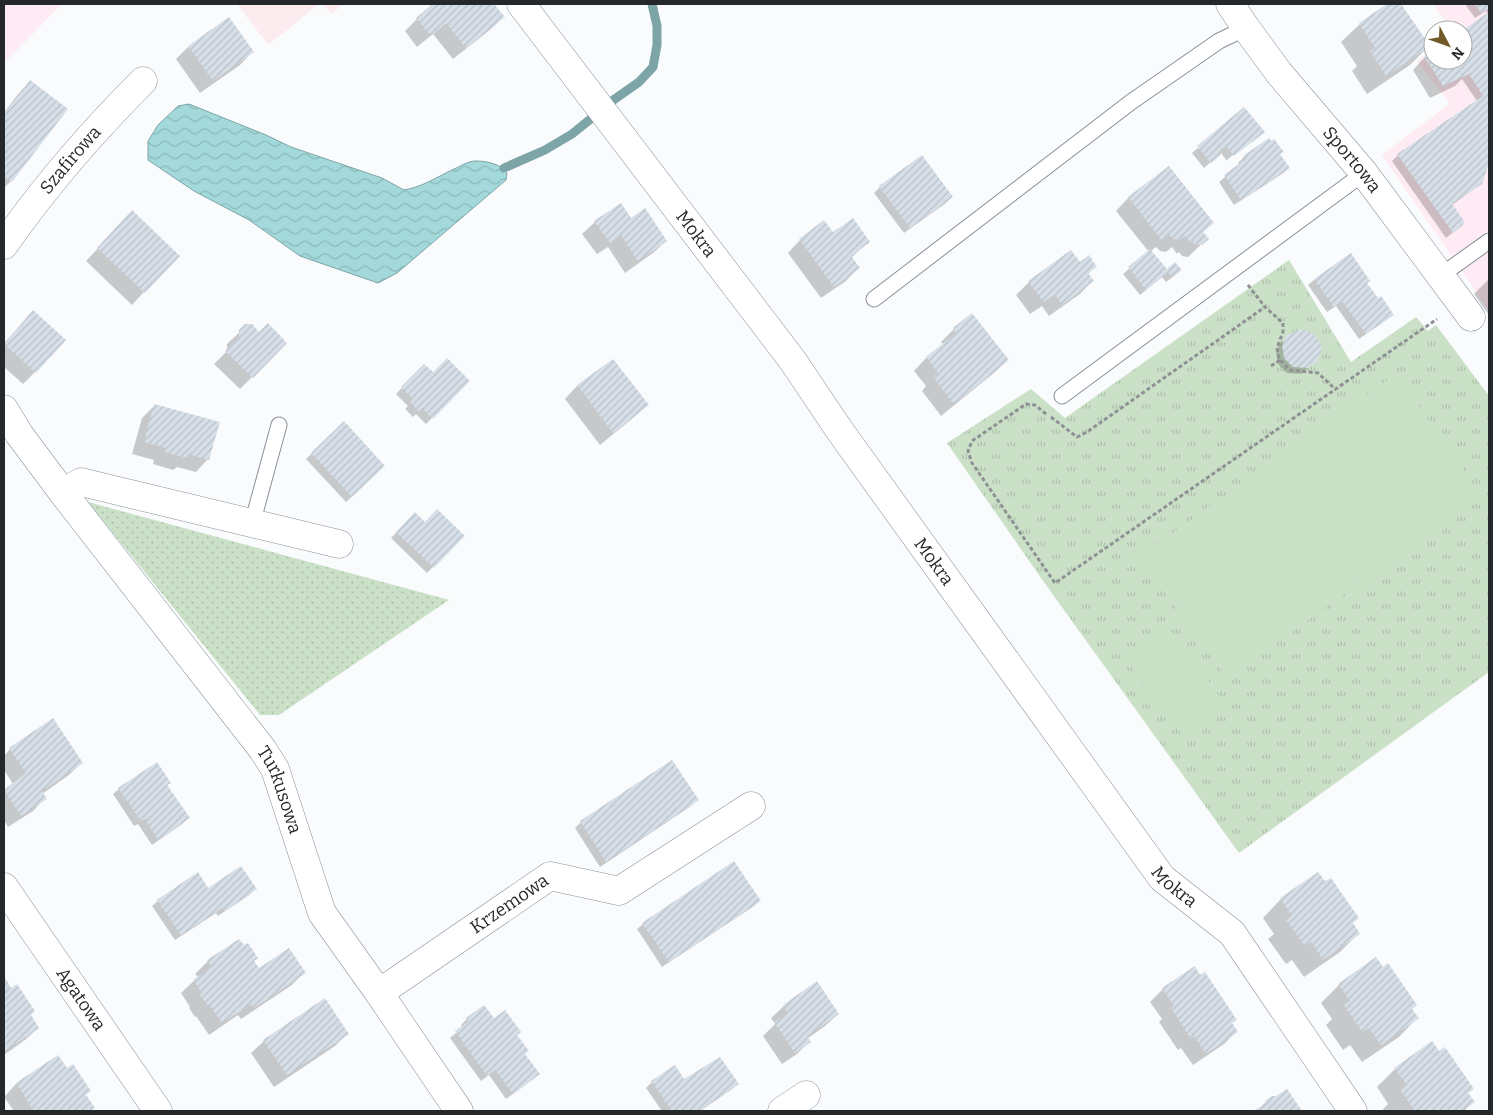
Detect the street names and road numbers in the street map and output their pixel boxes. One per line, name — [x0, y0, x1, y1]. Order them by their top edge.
street label: Szafirowa — [35, 121, 106, 198]
street label: Sportowa — [1318, 122, 1386, 197]
street label: Mokra — [671, 206, 721, 262]
street label: Mokra — [910, 533, 959, 590]
street label: Turkusowa — [252, 742, 306, 837]
street label: Mokra — [1146, 862, 1202, 912]
street label: Krzemowa — [466, 869, 553, 938]
street label: Agatowa — [52, 963, 111, 1035]

